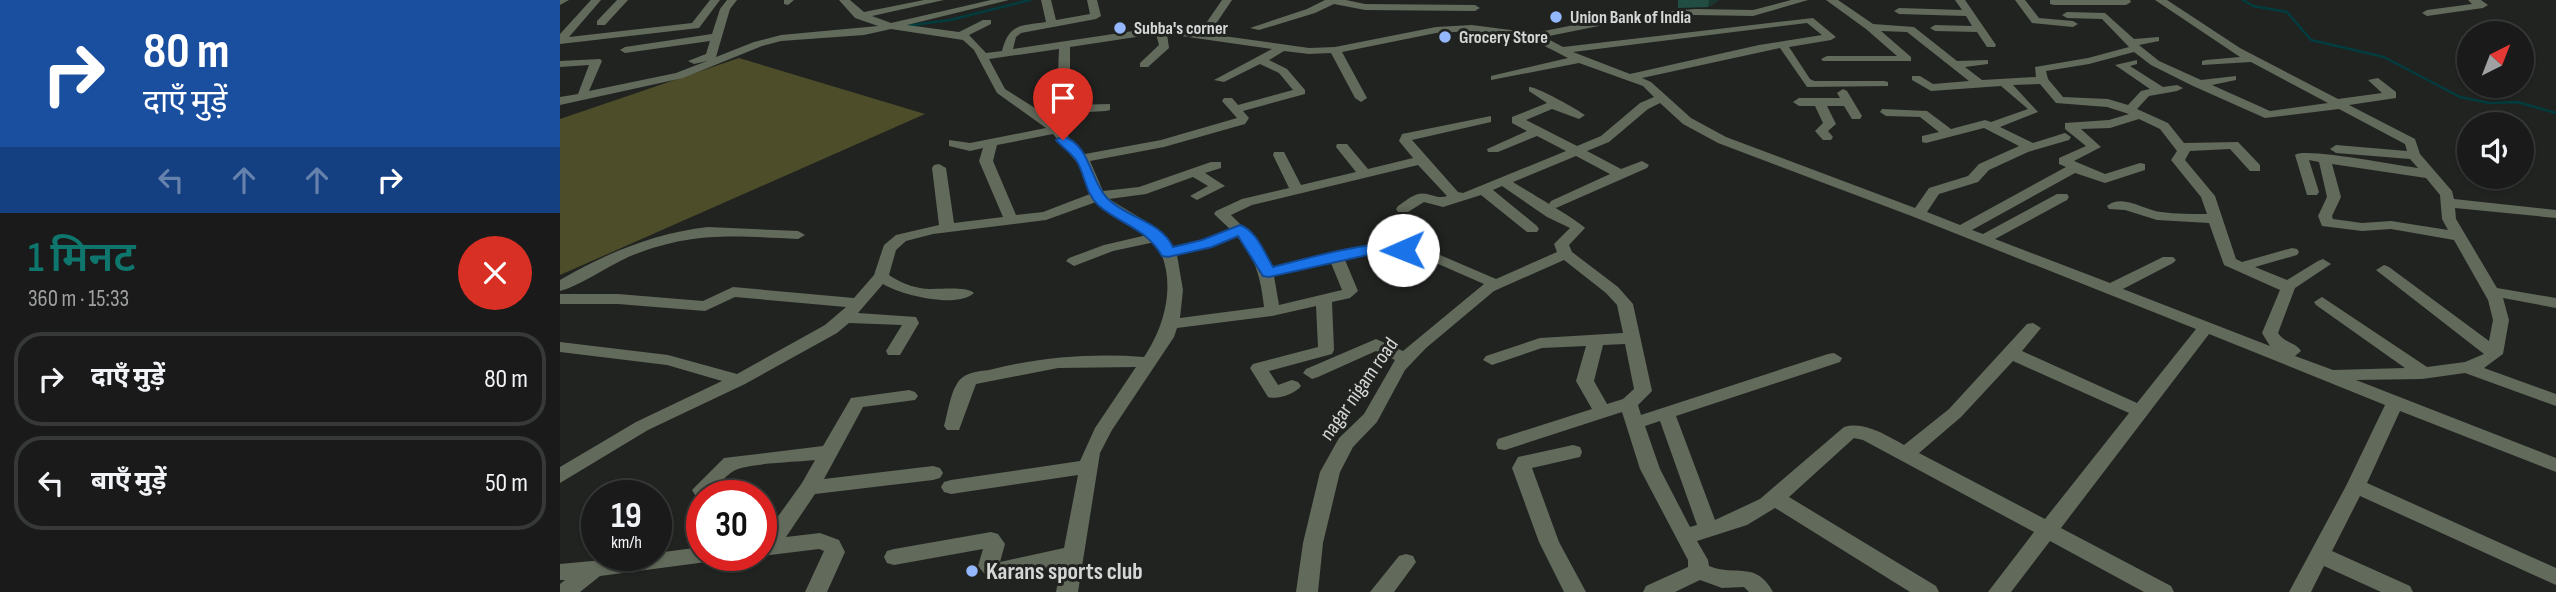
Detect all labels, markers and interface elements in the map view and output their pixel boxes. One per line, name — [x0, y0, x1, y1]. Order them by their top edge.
place label: Union Bank of India — [1570, 7, 1691, 28]
marker: Union Bank of India — [1548, 9, 1564, 25]
place label: Subba's corner — [1134, 18, 1229, 39]
marker: Subba's corner — [1112, 20, 1128, 36]
north arrow — [2457, 21, 2534, 98]
map controls — [2457, 21, 2534, 189]
text: 80 m — [143, 23, 230, 82]
place label: Grocery Store — [1459, 27, 1548, 48]
icon: right — [28, 28, 119, 119]
marker: Grocery Store — [1437, 29, 1453, 45]
pin — [1033, 68, 1093, 140]
icon: arrive — [1044, 79, 1082, 117]
text: दाएँ मुड़ें — [143, 83, 227, 122]
button: sound — [2457, 112, 2534, 189]
icon: left — [152, 161, 190, 199]
icon: ahead — [225, 161, 263, 199]
icon: ahead — [298, 161, 336, 199]
icon: right — [371, 161, 409, 199]
position arrow — [1366, 213, 1440, 287]
text: 1 मिनट — [28, 233, 136, 284]
button: close — [458, 236, 532, 310]
text: 360 m · 15:33 — [28, 285, 129, 313]
street label: nagar nigam road — [1314, 333, 1404, 445]
icon: right — [32, 360, 70, 398]
text: दाएँ मुड़ें — [91, 362, 165, 393]
text: 80 m — [484, 364, 528, 395]
icon: left — [32, 464, 70, 502]
text: बाएँ मुड़ें — [91, 466, 166, 497]
text: 50 m — [485, 468, 528, 499]
speed limit sign: 30 — [686, 480, 777, 571]
text: 19 — [611, 495, 642, 538]
text: km/h — [611, 532, 642, 553]
place label: Karans sports club — [986, 557, 1143, 586]
marker: Karans sports club — [964, 563, 980, 579]

